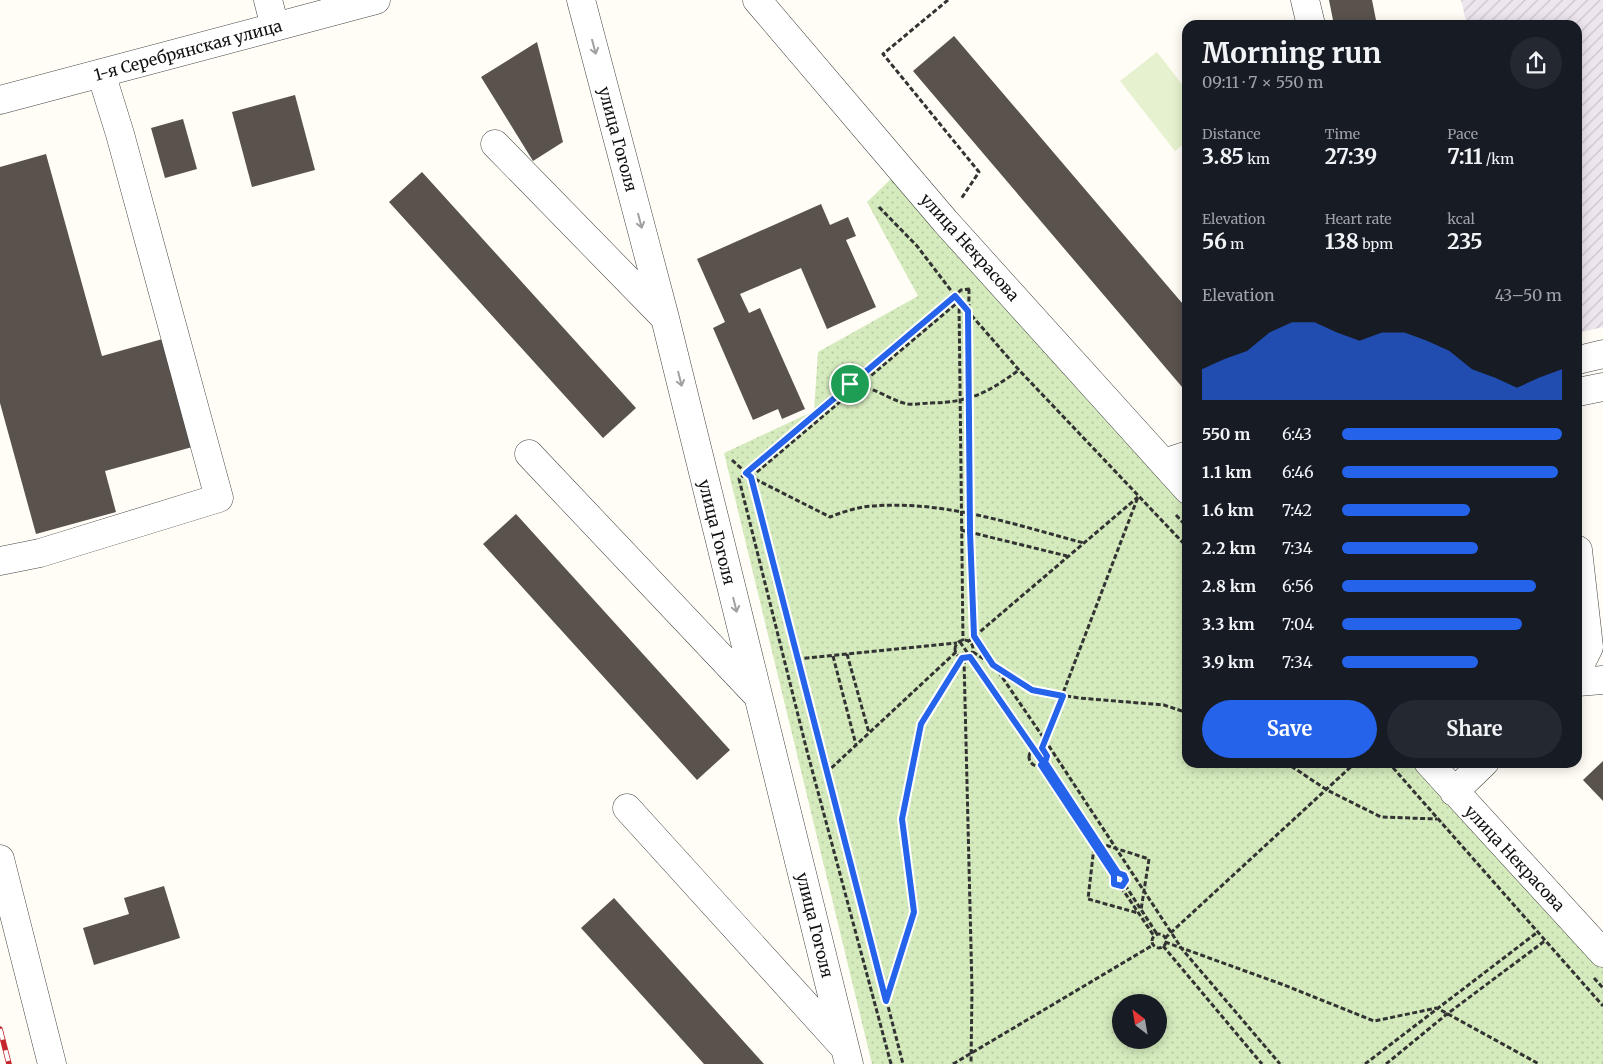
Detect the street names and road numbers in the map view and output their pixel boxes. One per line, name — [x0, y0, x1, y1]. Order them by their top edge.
street label: 1-я Серебрянская улица — [92, 15, 285, 85]
street label: улица Гоголя — [594, 84, 642, 194]
street label: улица Некрасова — [916, 189, 1024, 305]
street label: улица Гоголя — [694, 477, 740, 587]
street label: улица Некрасова — [1461, 801, 1570, 916]
street label: улица Гоголя — [792, 870, 838, 980]

